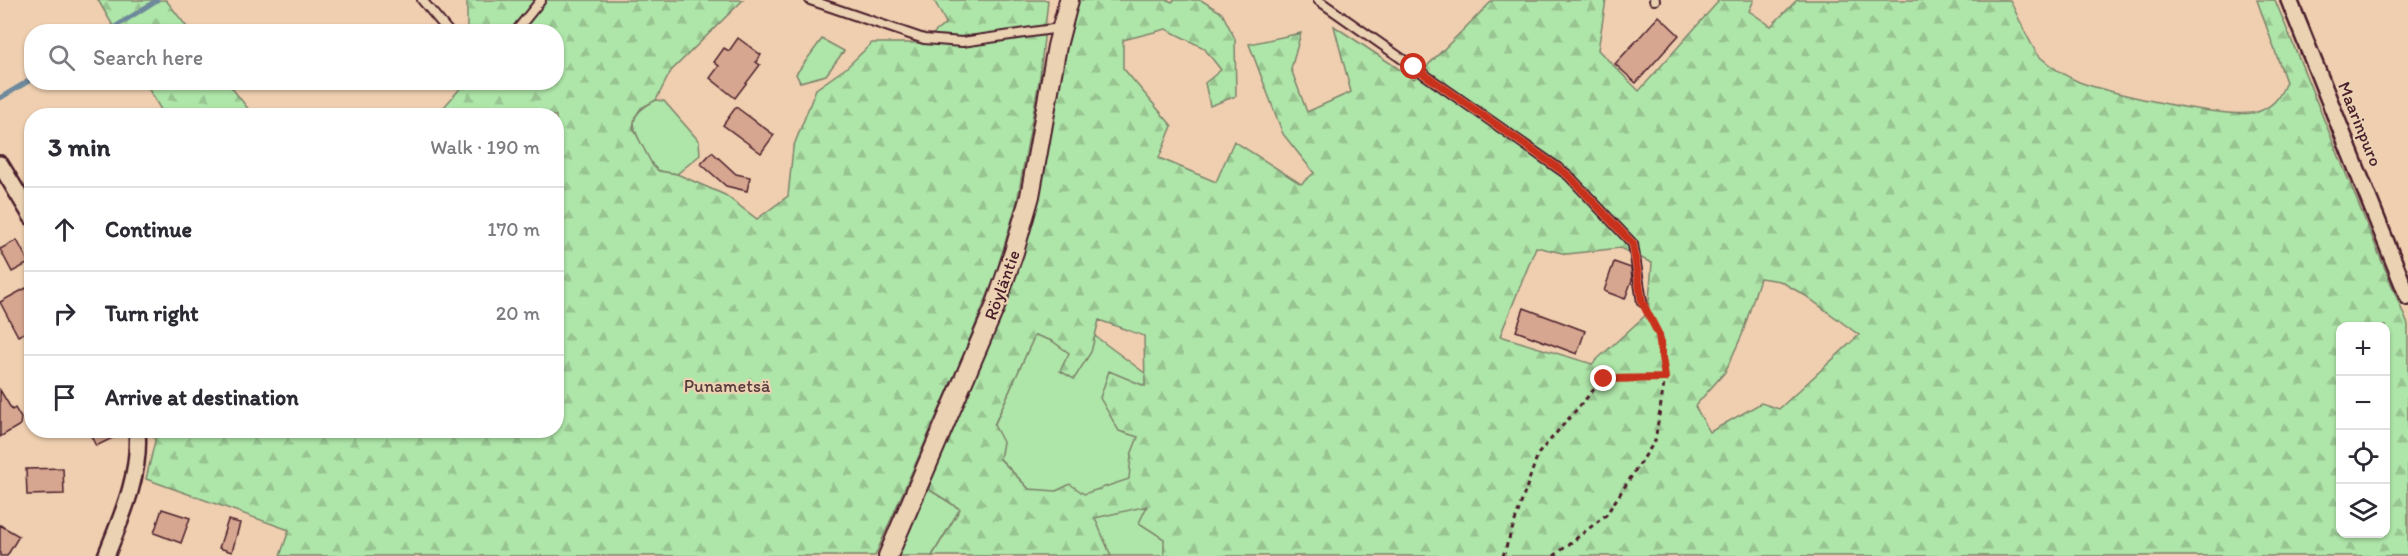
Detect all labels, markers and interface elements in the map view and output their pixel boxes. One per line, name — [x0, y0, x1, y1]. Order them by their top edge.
search box — [24, 24, 564, 90]
icon: search — [45, 41, 78, 74]
text: Search here — [93, 44, 203, 71]
route start — [1400, 53, 1426, 79]
street label: Maarinpuro — [2333, 78, 2387, 170]
text: 3 min — [48, 131, 110, 163]
text: Walk · 190 m — [430, 135, 540, 159]
icon: ahead — [48, 213, 81, 246]
text: Continue — [105, 216, 192, 243]
text: 170 m — [487, 217, 540, 241]
street label: Röyläntie — [979, 247, 1025, 323]
icon: right — [48, 297, 81, 330]
text: Turn right — [105, 300, 199, 327]
text: 20 m — [496, 301, 540, 325]
map controls — [2336, 322, 2390, 538]
button: + — [2336, 322, 2390, 376]
route end — [1590, 365, 1616, 391]
park label: Punametsä — [684, 375, 771, 397]
button: − — [2336, 376, 2390, 430]
icon: arrive — [48, 381, 81, 414]
text: Arrive at destination — [105, 384, 299, 411]
button: locate — [2336, 430, 2390, 484]
button: layers — [2336, 484, 2390, 538]

